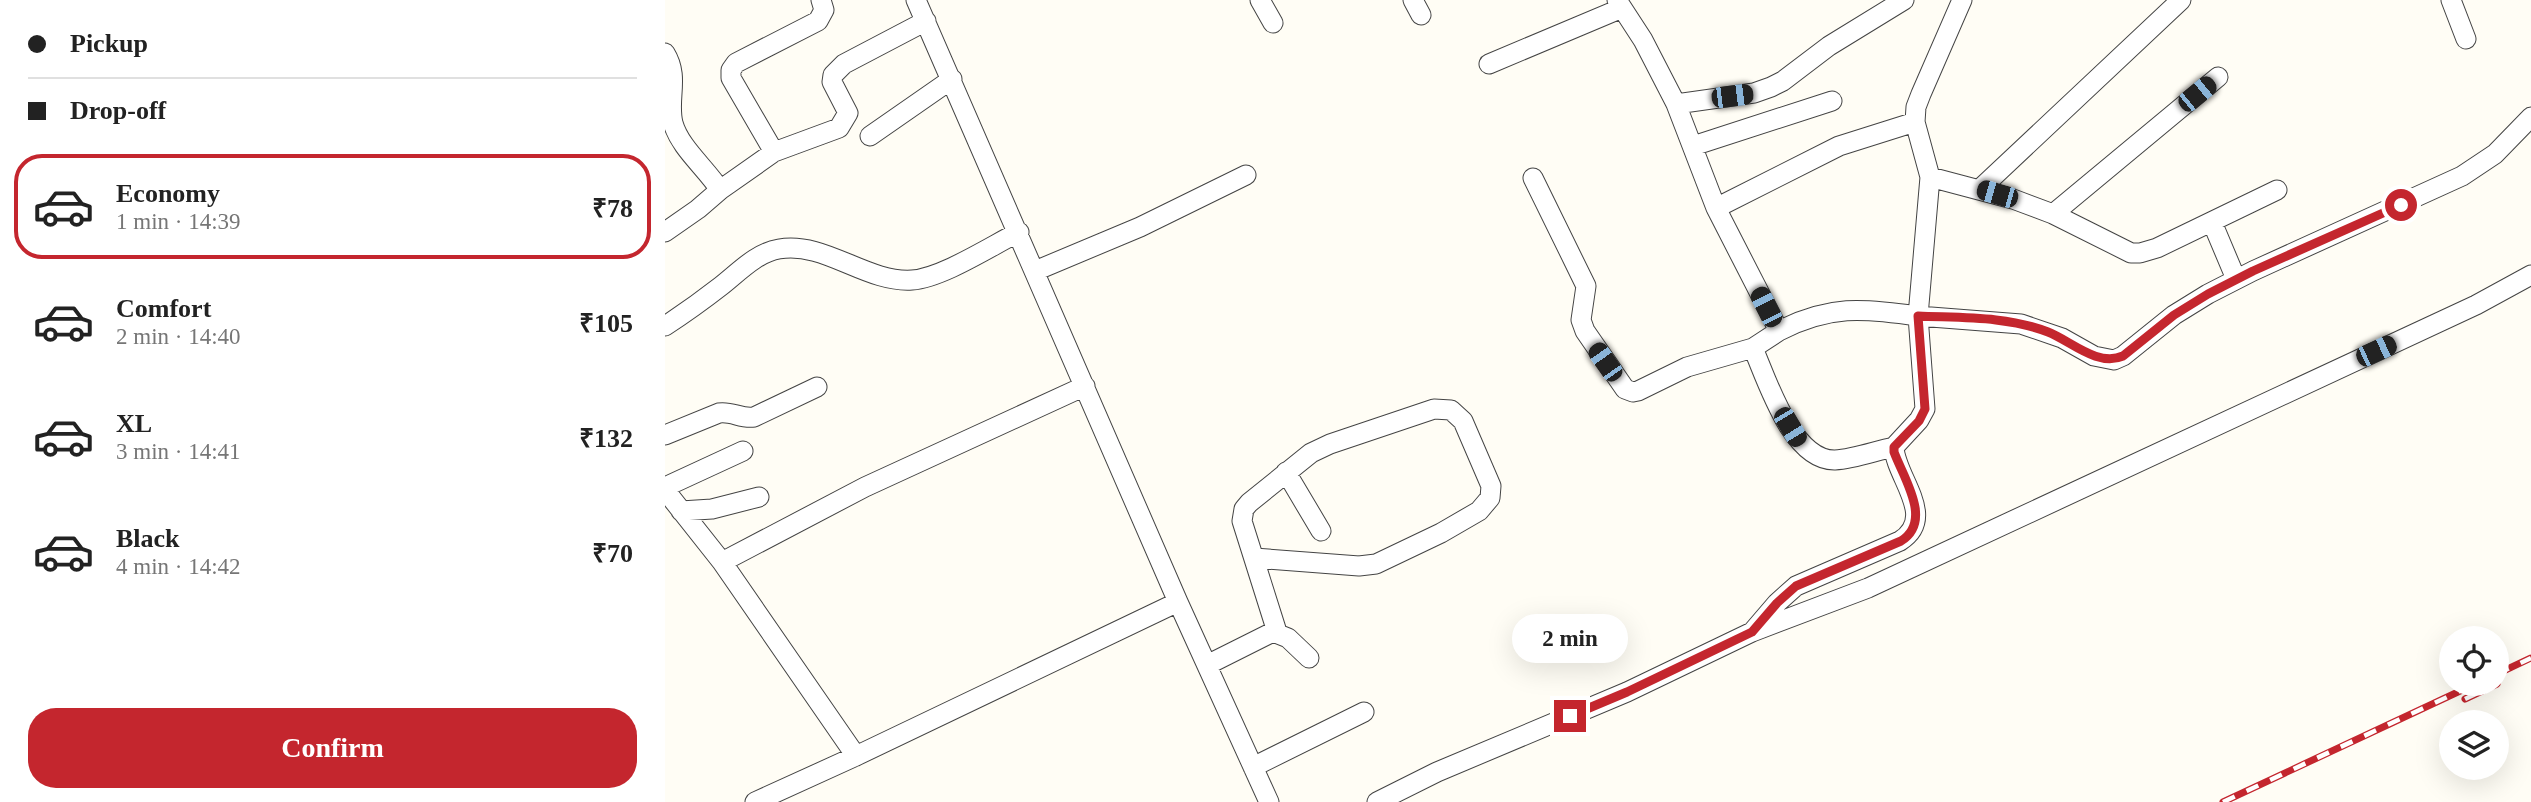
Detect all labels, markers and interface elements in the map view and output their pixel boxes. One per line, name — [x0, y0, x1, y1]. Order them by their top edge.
text: Pickup — [70, 29, 148, 58]
car — [2175, 73, 2220, 115]
car — [1710, 83, 1755, 109]
text: Drop-off — [70, 96, 166, 125]
icon: car — [32, 175, 95, 238]
car — [1974, 178, 2021, 210]
text: Economy — [116, 179, 220, 208]
route start — [2385, 189, 2417, 221]
text: ₹78 — [592, 194, 633, 223]
text: 1 min · 14:39 — [116, 209, 241, 234]
car — [1748, 284, 1785, 330]
icon: car — [32, 290, 95, 353]
text: Comfort — [116, 294, 211, 323]
text: ₹105 — [579, 309, 633, 338]
text: 2 min · 14:40 — [116, 324, 241, 349]
car — [2353, 333, 2400, 369]
car — [1585, 339, 1626, 385]
car — [1771, 404, 1810, 450]
icon: car — [32, 405, 95, 468]
text: XL — [116, 409, 152, 438]
text: ₹132 — [579, 424, 633, 453]
text: 3 min · 14:41 — [116, 439, 241, 464]
icon: car — [32, 520, 95, 583]
text: Black — [116, 524, 180, 553]
text: ₹70 — [592, 539, 633, 568]
text: 4 min · 14:42 — [116, 554, 241, 579]
callout: 2 min — [1512, 614, 1628, 664]
text: 2 min — [1542, 626, 1598, 651]
map controls — [2439, 626, 2509, 780]
button: locate — [2439, 626, 2509, 696]
route end — [1554, 700, 1586, 732]
button: Confirm — [28, 708, 637, 788]
button: layers — [2439, 710, 2509, 780]

